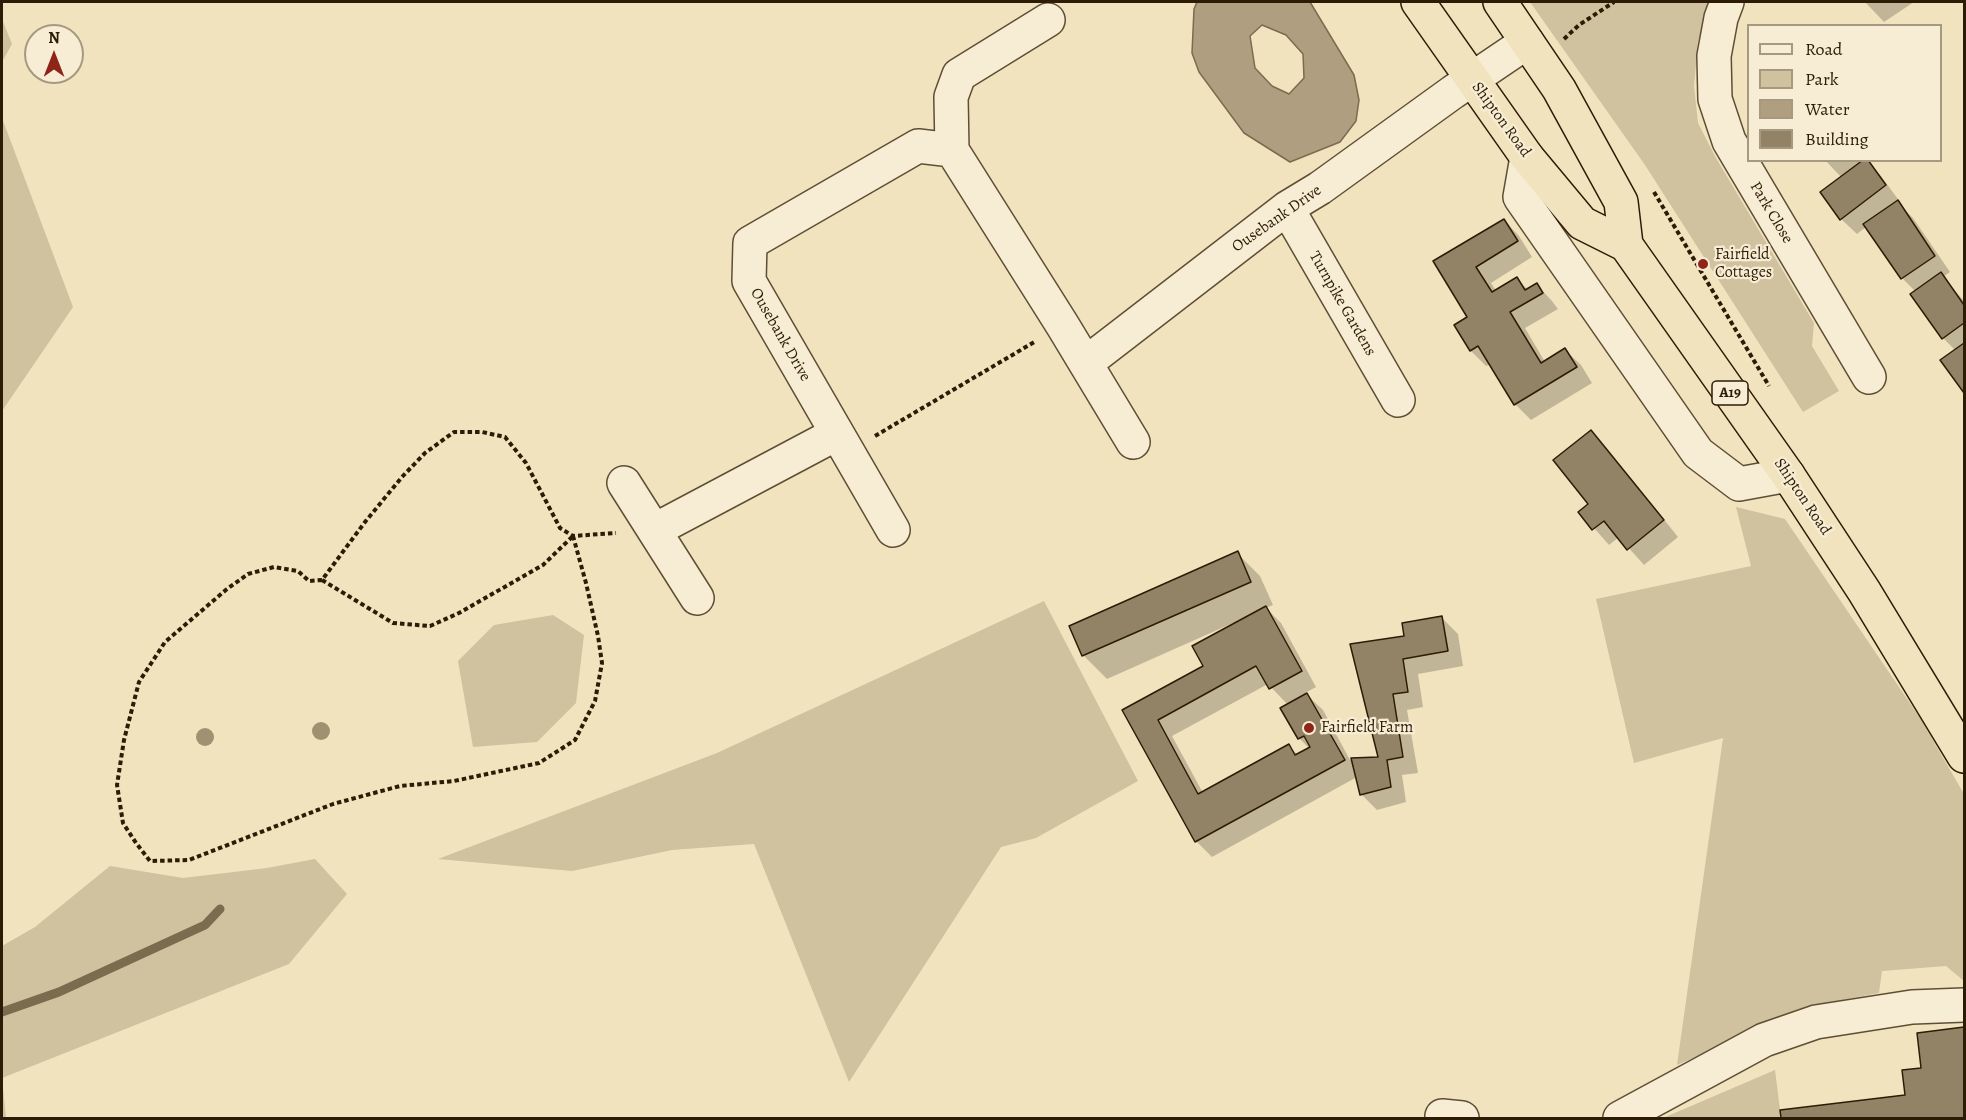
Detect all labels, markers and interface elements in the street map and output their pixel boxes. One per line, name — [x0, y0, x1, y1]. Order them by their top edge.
north arrow — [24, 24, 84, 84]
legend — [1747, 24, 1942, 162]
text: N — [48, 27, 60, 49]
text: Road — [1805, 37, 1842, 61]
text: Park — [1805, 67, 1839, 91]
street label: Shipton Road — [1467, 79, 1535, 161]
text: Water — [1805, 97, 1850, 121]
text: Building — [1805, 127, 1869, 151]
street label: Park Close — [1745, 179, 1797, 247]
street label: Ousebank Drive — [1229, 181, 1325, 257]
place label: Fairfield Cottages — [1715, 245, 1772, 283]
street label: Turnpike Gardens — [1304, 248, 1380, 360]
marker: Fairfield Cottages — [1696, 257, 1710, 271]
street label: Ousebank Drive — [746, 285, 814, 385]
road number: A19 — [1712, 381, 1748, 405]
street label: Shipton Road — [1769, 455, 1835, 539]
place label: Fairfield Farm — [1321, 718, 1413, 738]
marker: Fairfield Farm — [1302, 721, 1316, 735]

